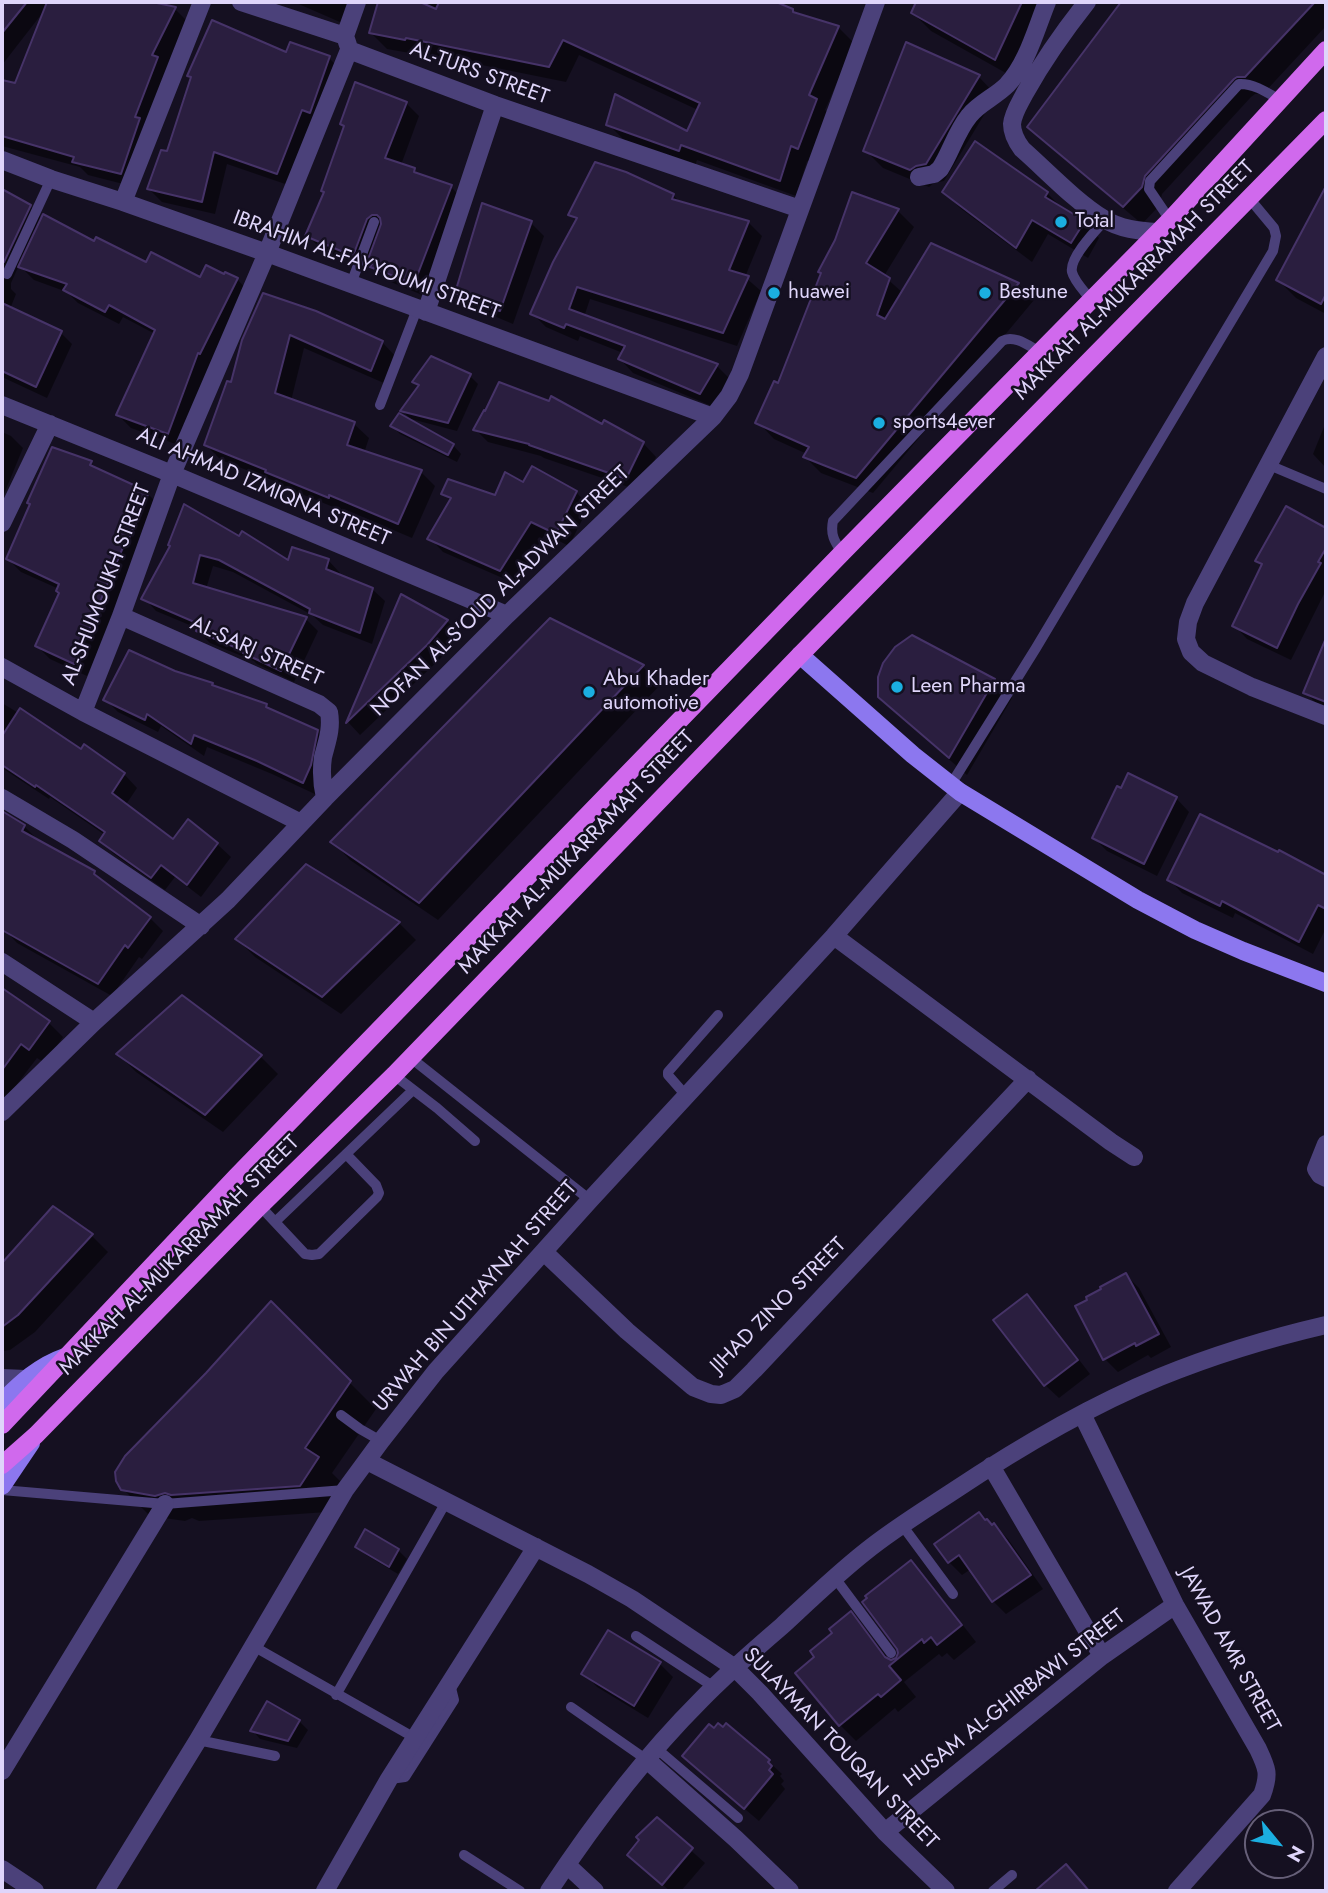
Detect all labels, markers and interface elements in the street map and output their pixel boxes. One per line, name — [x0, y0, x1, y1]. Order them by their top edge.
street label: AL-TURS STREET — [406, 37, 552, 111]
street label: MAKKAH AL-MUKARRAMAH STREET — [1010, 156, 1260, 406]
street label: IBRAHIM AL-FAYYOUMI STREET — [229, 206, 503, 326]
place label: Total — [1075, 209, 1114, 235]
marker: Total — [1053, 214, 1069, 230]
place label: huawei — [788, 280, 850, 306]
place label: Bestune — [999, 280, 1068, 306]
marker: huawei — [766, 285, 782, 301]
marker: Bestune — [977, 285, 993, 301]
place label: sports4ever — [893, 410, 995, 436]
marker: sports4ever — [871, 415, 887, 431]
street label: ALI AHMAD IZMIQNA STREET — [133, 423, 393, 553]
street label: NOFAN AL-S'OUD AL-ADWAN STREET — [367, 462, 635, 722]
street label: AL-SHUMOUKH STREET — [57, 481, 157, 689]
street label: AL-SARJ STREET — [186, 612, 326, 692]
place label: Abu Khader automotive — [603, 667, 709, 717]
place label: Leen Pharma — [911, 674, 1026, 700]
marker: Leen Pharma — [889, 679, 905, 695]
marker: Abu Khader automotive — [581, 684, 597, 700]
street label: MAKKAH AL-MUKARRAMAH STREET — [454, 726, 700, 980]
street label: MAKKAH AL-MUKARRAMAH STREET — [55, 1131, 305, 1381]
street label: URWAH BIN UTHAYNAH STREET — [369, 1176, 583, 1418]
street label: JIHAD ZINO STREET — [706, 1233, 852, 1379]
street label: JAWAD AMR STREET — [1173, 1563, 1285, 1737]
street label: HUSAM AL-GHIRBAWI STREET — [899, 1605, 1131, 1793]
street label: SULAYMAN TOUQAN STREET — [737, 1643, 943, 1855]
north arrow — [1244, 1809, 1314, 1879]
text: N — [1280, 1840, 1311, 1867]

